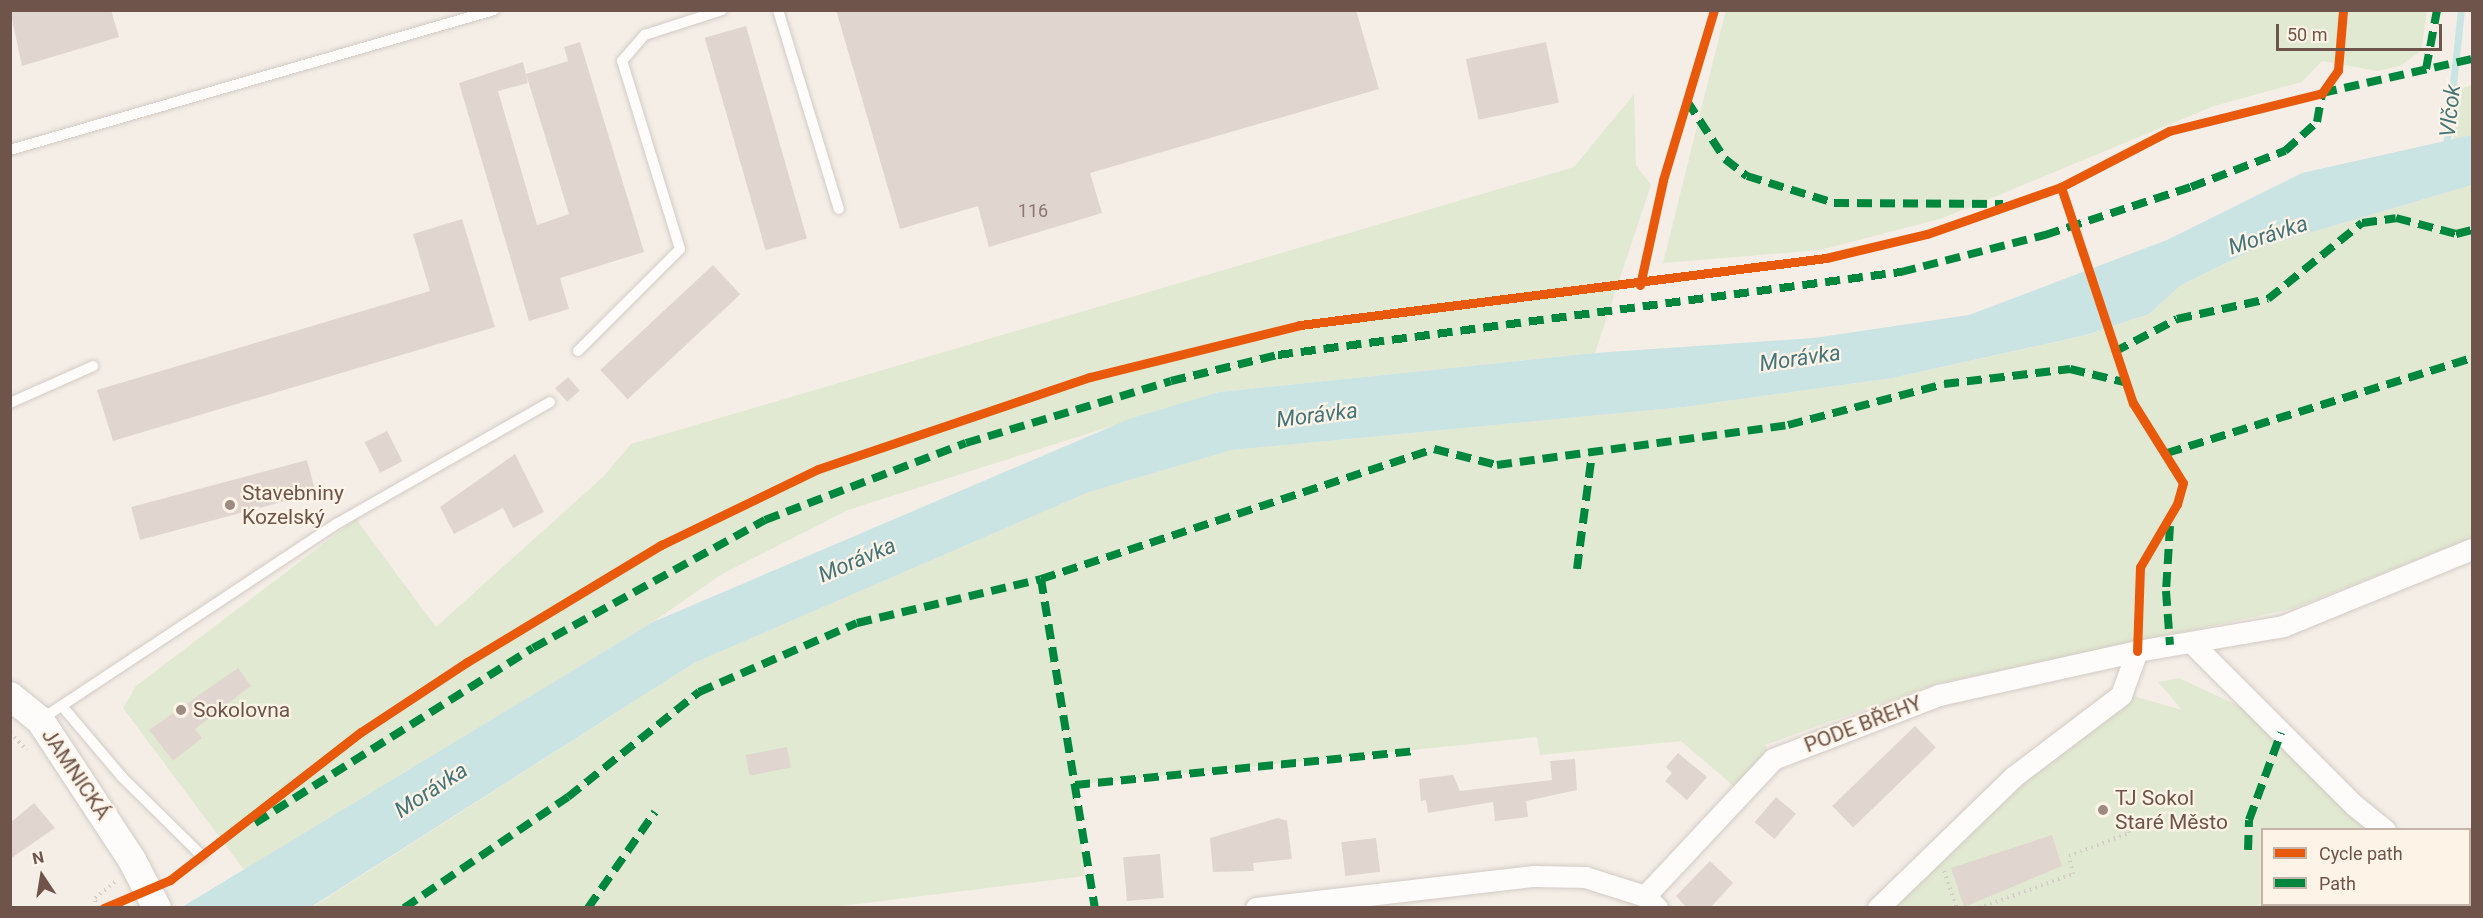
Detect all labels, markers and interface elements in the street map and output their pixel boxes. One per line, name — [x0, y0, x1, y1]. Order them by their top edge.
scale bar — [2279, 12, 2446, 50]
text: 50 m — [2287, 24, 2327, 45]
water label: Vlčok — [2434, 83, 2466, 139]
house number: 116 — [1018, 200, 1048, 222]
water label: Morávka — [2225, 210, 2311, 260]
water label: Morávka — [1758, 339, 1842, 377]
water label: Morávka — [1275, 397, 1359, 433]
place label: Stavebniny Kozelský — [242, 480, 344, 530]
marker: Stavebniny Kozelský — [223, 498, 237, 512]
water label: Morávka — [814, 532, 900, 588]
street label: PODE BŘEHY — [1801, 690, 1925, 758]
place label: Sokolovna — [193, 697, 290, 723]
marker: Sokolovna — [174, 703, 188, 717]
street label: JAMNICKÁ — [36, 724, 116, 824]
water label: Morávka — [390, 757, 472, 823]
place label: TJ Sokol Staré Město — [2115, 785, 2228, 835]
marker: TJ Sokol Staré Město — [2096, 803, 2110, 817]
legend — [2261, 828, 2471, 906]
text: Cycle path — [2319, 843, 2403, 864]
north arrow — [12, 846, 72, 906]
text: N — [31, 847, 46, 868]
text: Path — [2319, 873, 2356, 894]

